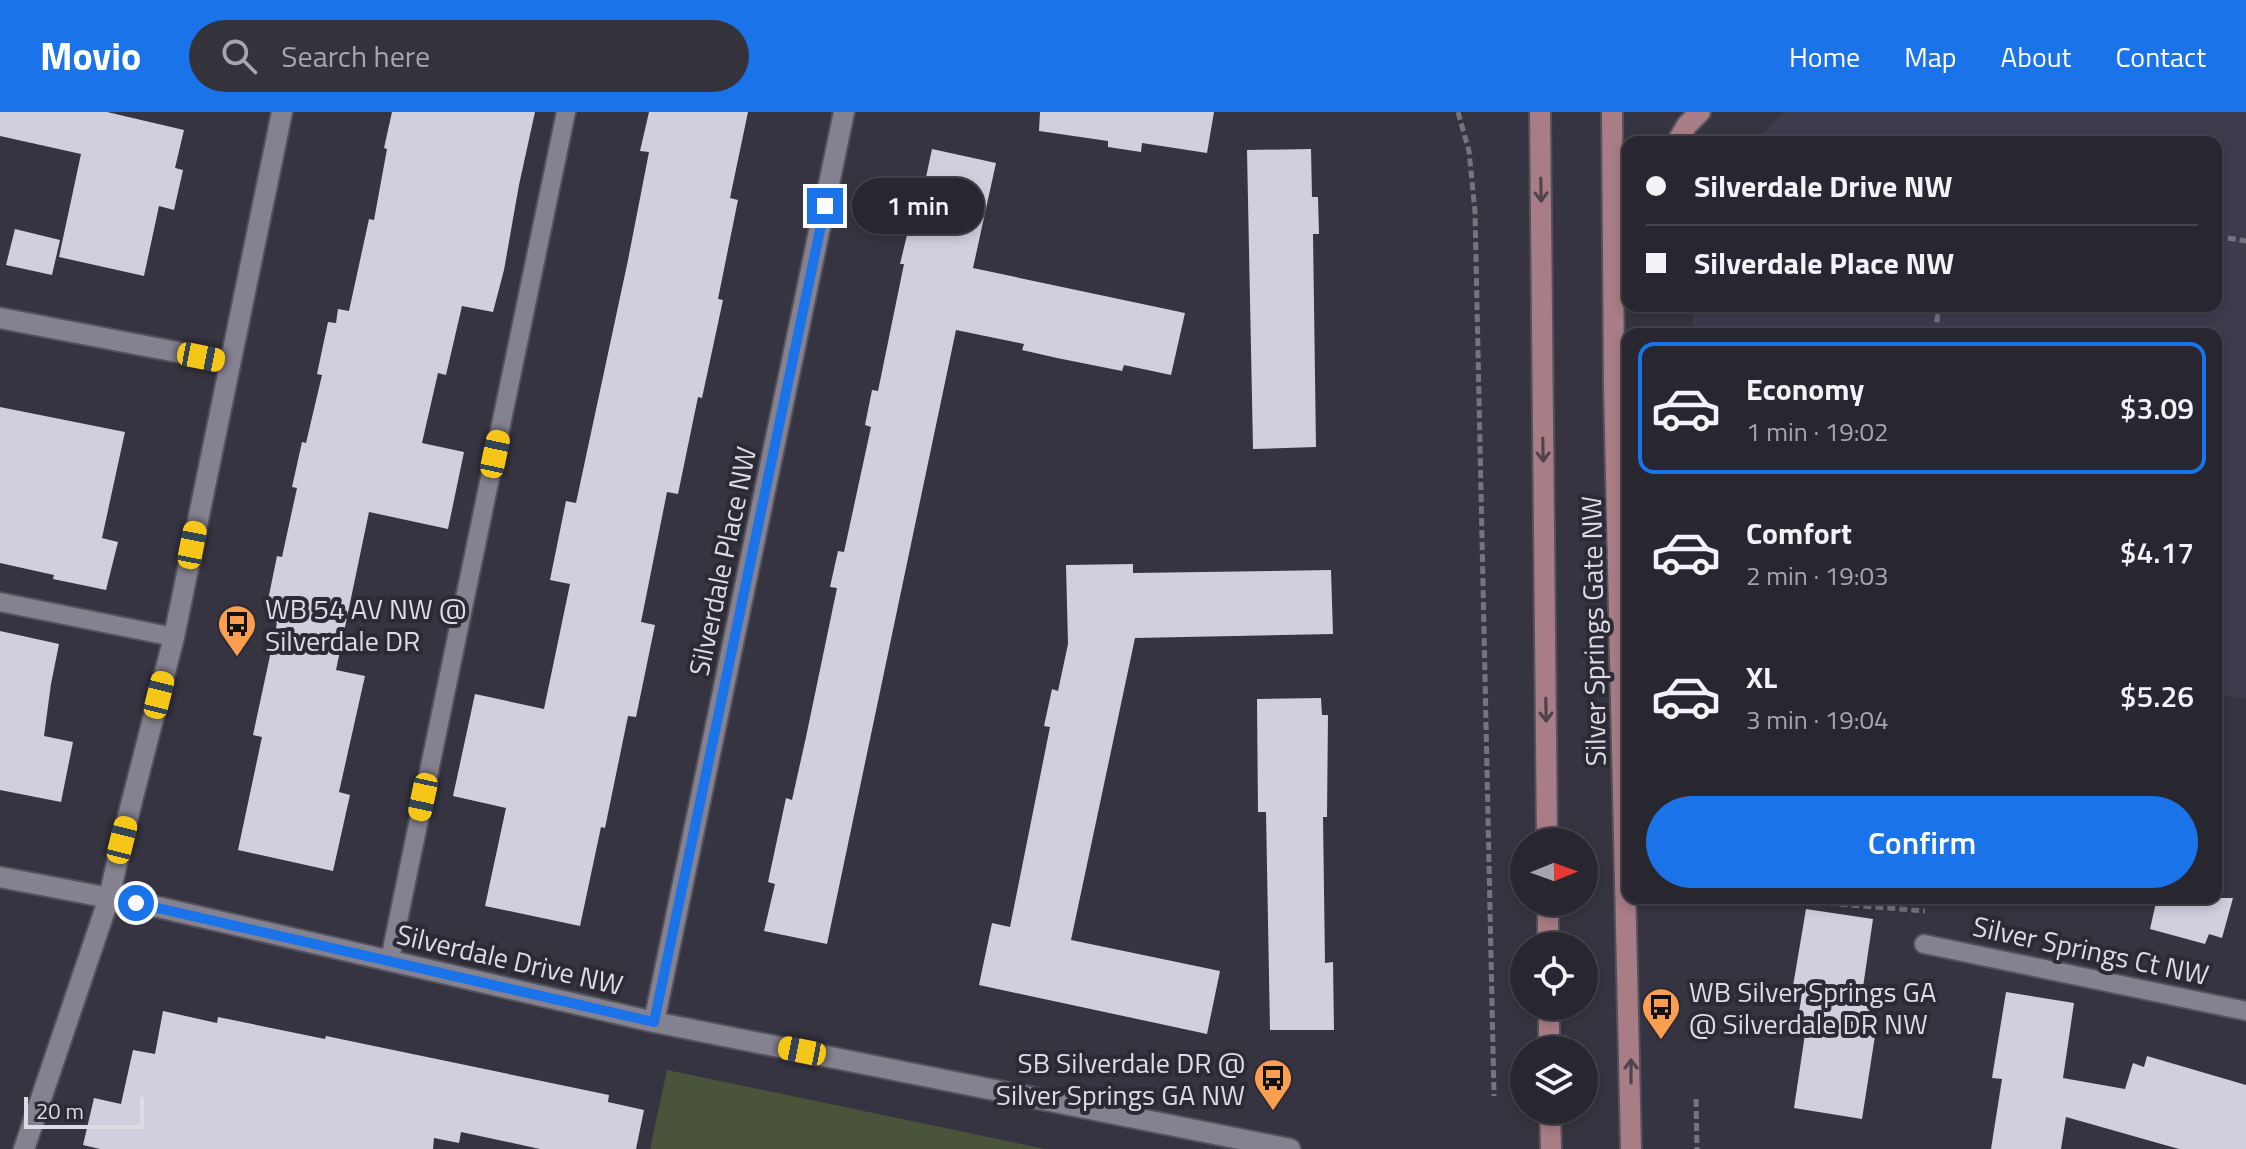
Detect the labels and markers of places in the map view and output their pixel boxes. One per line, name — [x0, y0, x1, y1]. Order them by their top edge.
place label: WB 54 AV NW @ Silverdale DR — [265, 587, 466, 662]
bus stop icon: WB 54 AV NW @ Silverdale DR — [216, 603, 258, 658]
place label: WB Silver Springs GA @ Silverdale DR NW — [1689, 970, 1937, 1045]
bus stop icon: WB Silver Springs GA @ Silverdale DR NW — [1640, 986, 1682, 1041]
place label: SB Silverdale DR @ Silver Springs GA NW — [996, 1041, 1245, 1116]
bus stop icon: SB Silverdale DR @ Silver Springs GA NW — [1252, 1057, 1294, 1112]

